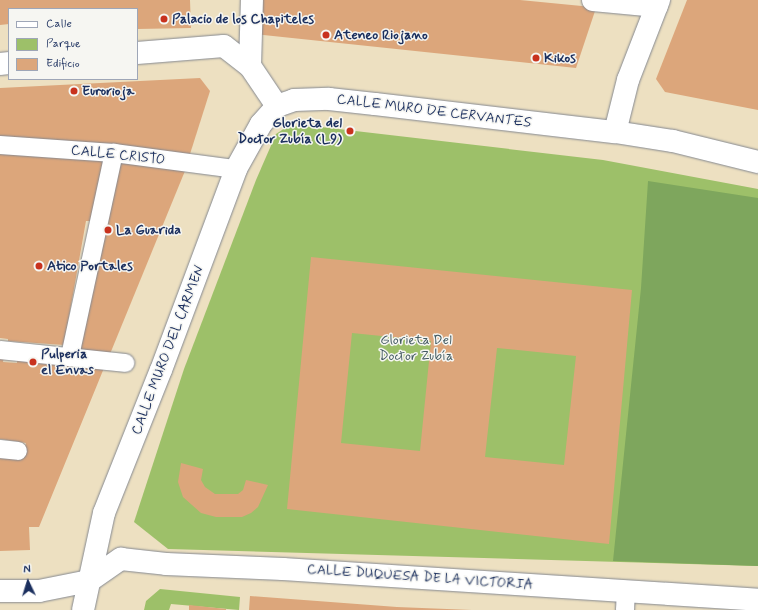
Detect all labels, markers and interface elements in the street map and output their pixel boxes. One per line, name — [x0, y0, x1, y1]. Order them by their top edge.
legend — [8, 8, 138, 80]
place label: Palacio de los Chapiteles — [172, 11, 316, 27]
marker: Palacio de los Chapiteles — [159, 14, 169, 24]
text: Calle — [46, 16, 72, 32]
place label: Ateneo Riojano — [334, 27, 429, 43]
marker: Ateneo Riojano — [321, 30, 331, 40]
text: Parque — [46, 36, 81, 52]
place label: Kikos — [544, 50, 576, 66]
marker: Kikos — [531, 53, 541, 63]
text: Edificio — [46, 56, 80, 72]
place label: Eurorioja — [82, 83, 134, 99]
marker: Eurorioja — [69, 86, 79, 96]
street label: CALLE MURO DE CERVANTES — [338, 91, 530, 131]
place label: Glorieta del Doctor Zubía (L9) — [234, 115, 342, 148]
marker: Glorieta del Doctor Zubía (L9) — [345, 126, 355, 136]
street label: CALLE CRISTO — [68, 142, 168, 168]
place label: La Guarida — [116, 222, 182, 238]
marker: La Guarida — [103, 225, 113, 235]
place label: Atico Portales — [47, 258, 128, 274]
marker: Atico Portales — [34, 261, 44, 271]
street label: CALLE MURO DEL CARMEN — [128, 264, 208, 436]
park label: Glorieta Del Doctor Zubía — [377, 332, 455, 364]
place label: Pulperia el Envas — [41, 346, 90, 378]
marker: Pulperia el Envas — [28, 357, 38, 367]
street label: CALLE DUQUESA DE LA VICTORIA — [309, 561, 531, 593]
north arrow — [8, 562, 48, 602]
text: N — [23, 563, 31, 577]

